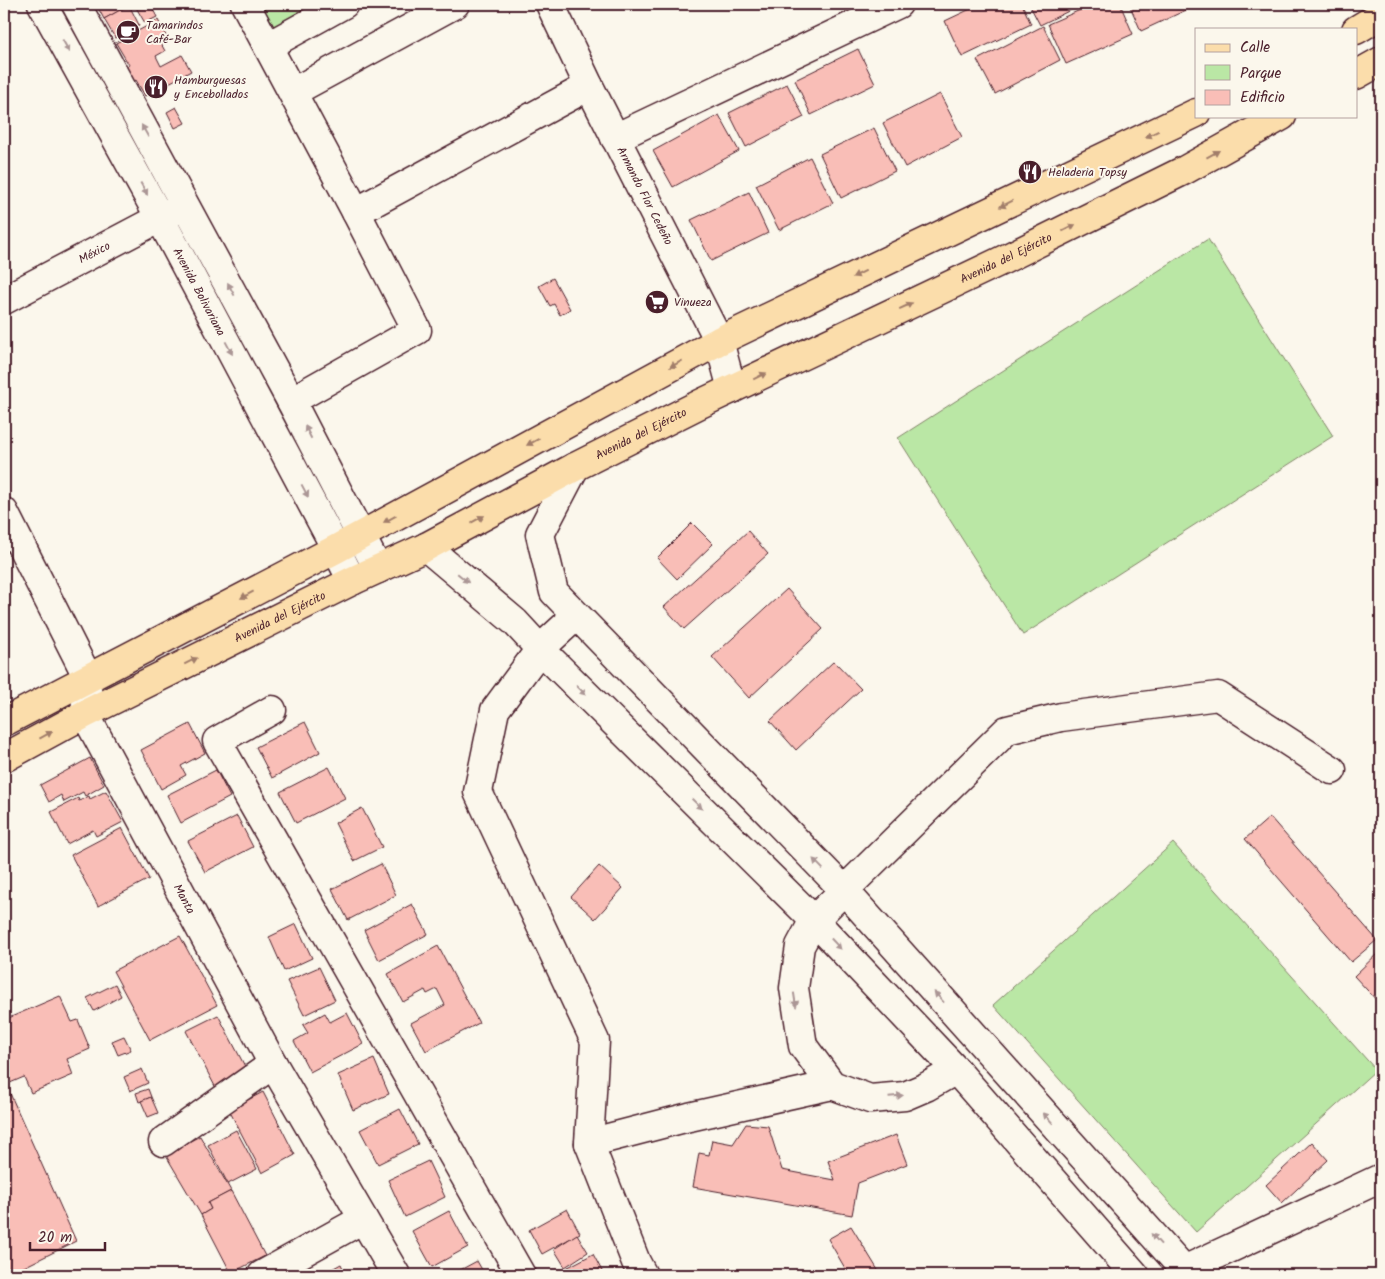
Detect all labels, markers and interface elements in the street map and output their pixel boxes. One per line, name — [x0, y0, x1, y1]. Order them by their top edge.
place label: Tamarindos Café-Bar — [146, 16, 203, 49]
cafe icon: Tamarindos Café-Bar — [115, 19, 141, 45]
legend — [1195, 28, 1358, 118]
text: Calle — [1240, 36, 1270, 60]
one-way arrow — [62, 39, 70, 54]
text: Parque — [1240, 62, 1281, 86]
place label: Hamburguesas y Encebollados — [173, 71, 248, 104]
restaurant icon: Hamburguesas y Encebollados — [143, 74, 169, 100]
text: Edificio — [1240, 86, 1285, 110]
one-way arrow — [141, 123, 149, 138]
one-way arrow — [1145, 130, 1159, 138]
street label: Armando Flor Cedeño — [611, 143, 678, 249]
one-way arrow — [1206, 150, 1221, 158]
restaurant icon: Heladeria Topsy — [1017, 159, 1043, 185]
place label: Heladeria Topsy — [1048, 163, 1127, 182]
one-way arrow — [140, 182, 148, 196]
one-way arrow — [999, 200, 1013, 208]
one-way arrow — [1061, 224, 1076, 232]
street label: Avenida del Ejército — [957, 228, 1056, 289]
street label: México — [75, 237, 114, 269]
street label: Avenida Bolivariana — [168, 244, 230, 340]
one-way arrow — [852, 270, 866, 278]
one-way arrow — [227, 281, 235, 296]
supermarket icon: Vinueza — [644, 289, 670, 315]
place label: Vinueza — [674, 293, 712, 312]
one-way arrow — [899, 302, 914, 310]
one-way arrow — [225, 340, 233, 355]
one-way arrow — [670, 360, 683, 369]
one-way arrow — [753, 372, 767, 380]
street label: Avenida del Ejército — [592, 403, 690, 465]
one-way arrow — [304, 425, 312, 439]
one-way arrow — [527, 437, 540, 446]
one-way arrow — [301, 484, 310, 498]
one-way arrow — [383, 515, 398, 523]
one-way arrow — [471, 515, 485, 523]
one-way arrow — [456, 573, 469, 584]
street label: Avenida del Ejército — [231, 586, 329, 648]
one-way arrow — [240, 591, 254, 599]
one-way arrow — [184, 657, 198, 665]
one-way arrow — [575, 684, 587, 696]
one-way arrow — [39, 731, 54, 739]
one-way arrow — [690, 798, 702, 810]
one-way arrow — [812, 858, 824, 870]
street label: Manta — [168, 881, 200, 918]
one-way arrow — [830, 937, 842, 949]
one-way arrow — [934, 990, 945, 1003]
one-way arrow — [792, 992, 800, 1008]
one-way arrow — [889, 1092, 905, 1100]
one-way arrow — [1042, 1112, 1054, 1124]
scale bar — [30, 1219, 105, 1251]
text: 20 m — [38, 1226, 72, 1250]
one-way arrow — [1150, 1233, 1162, 1245]

